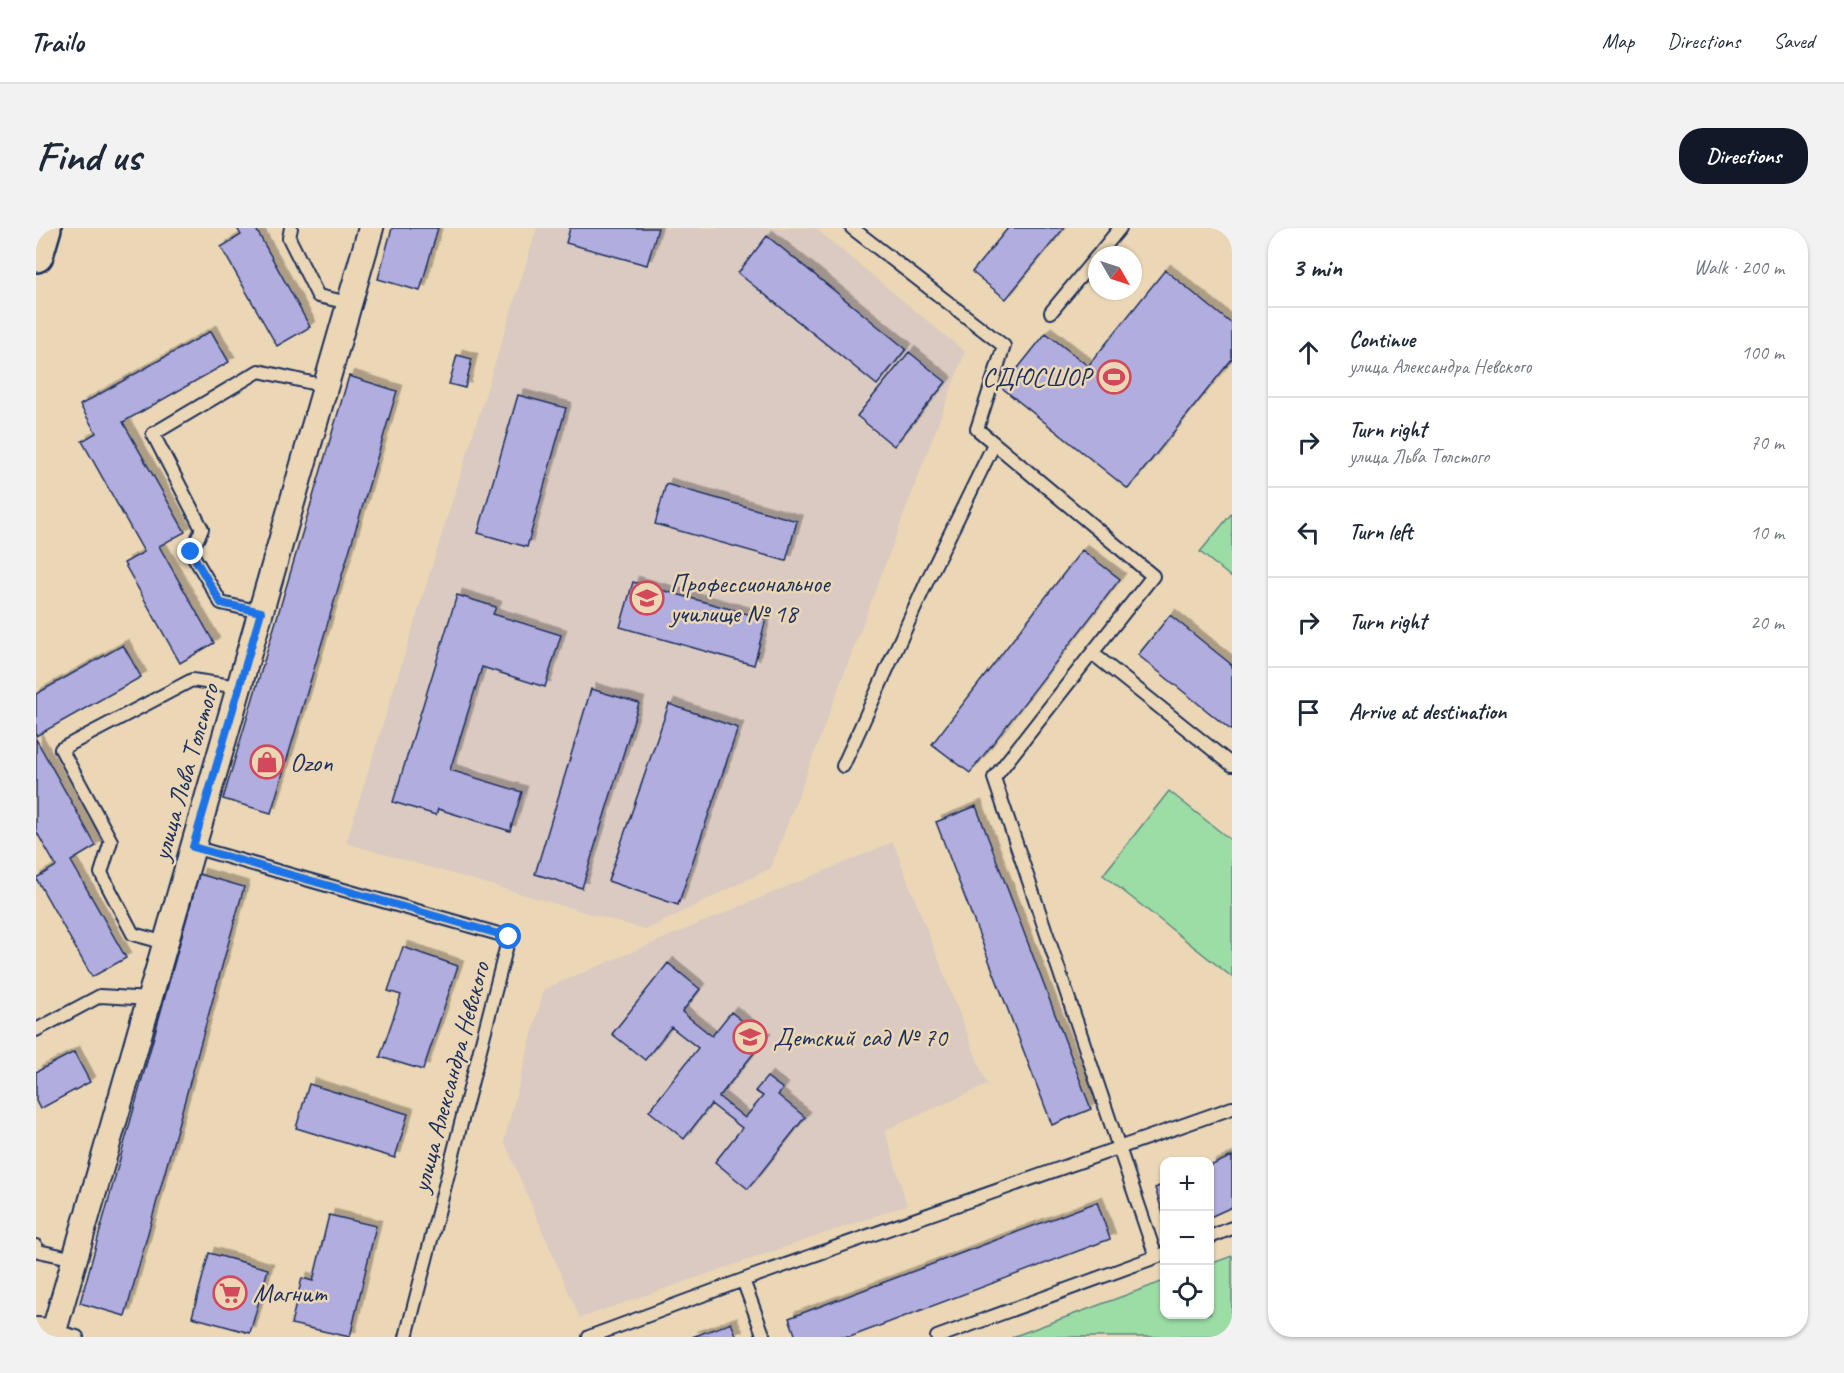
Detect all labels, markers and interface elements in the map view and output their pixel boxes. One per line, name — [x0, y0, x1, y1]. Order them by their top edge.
text: Trailo — [30, 24, 84, 59]
text: Map — [1602, 28, 1634, 54]
text: Directions — [1667, 28, 1740, 54]
text: Saved — [1773, 28, 1814, 54]
button: Directions — [1679, 128, 1808, 184]
text: Find us — [36, 130, 141, 183]
north arrow — [1088, 246, 1142, 300]
text: 3 min — [1292, 251, 1342, 284]
text: Walk · 200 m — [1694, 255, 1784, 280]
text: Continue — [1349, 326, 1415, 354]
icon: ahead — [1292, 336, 1325, 369]
text: 100 m — [1741, 340, 1784, 365]
text: улица Александра Невского — [1349, 354, 1531, 379]
sports icon: СДЮСШОР — [1096, 359, 1132, 395]
place label: СДЮСШОР — [982, 361, 1094, 394]
text: Turn right — [1349, 416, 1426, 444]
icon: right — [1292, 426, 1325, 459]
text: 70 m — [1750, 430, 1784, 455]
text: улица Льва Толстого — [1349, 444, 1489, 469]
icon: left — [1292, 516, 1325, 549]
text: Turn left — [1349, 518, 1413, 546]
text: 10 m — [1750, 520, 1784, 545]
route end — [177, 538, 203, 564]
place label: Профессиональное училище № 18 — [668, 567, 832, 630]
school or university icon: Профессиональное училище № 18 — [629, 580, 665, 616]
icon: right — [1292, 606, 1325, 639]
text: Turn right — [1349, 608, 1426, 636]
text: 20 m — [1750, 610, 1784, 635]
street label: улица Льва Толстого — [144, 678, 227, 866]
icon: arrive — [1292, 696, 1325, 729]
text: Arrive at destination — [1349, 698, 1506, 726]
shop icon: Ozon — [249, 744, 285, 780]
place label: Ozon — [290, 746, 333, 779]
route start — [495, 923, 521, 949]
street label: улица Александра Невского — [403, 957, 498, 1198]
school or university icon: Детский сад № 70 — [732, 1019, 768, 1055]
place label: Детский сад № 70 — [773, 1021, 949, 1054]
map controls — [1160, 1157, 1214, 1319]
button: + — [1160, 1157, 1214, 1211]
button: − — [1160, 1211, 1214, 1265]
button: locate — [1160, 1265, 1214, 1319]
supermarket icon: Магнит — [212, 1275, 248, 1311]
place label: Магнит — [253, 1277, 328, 1310]

